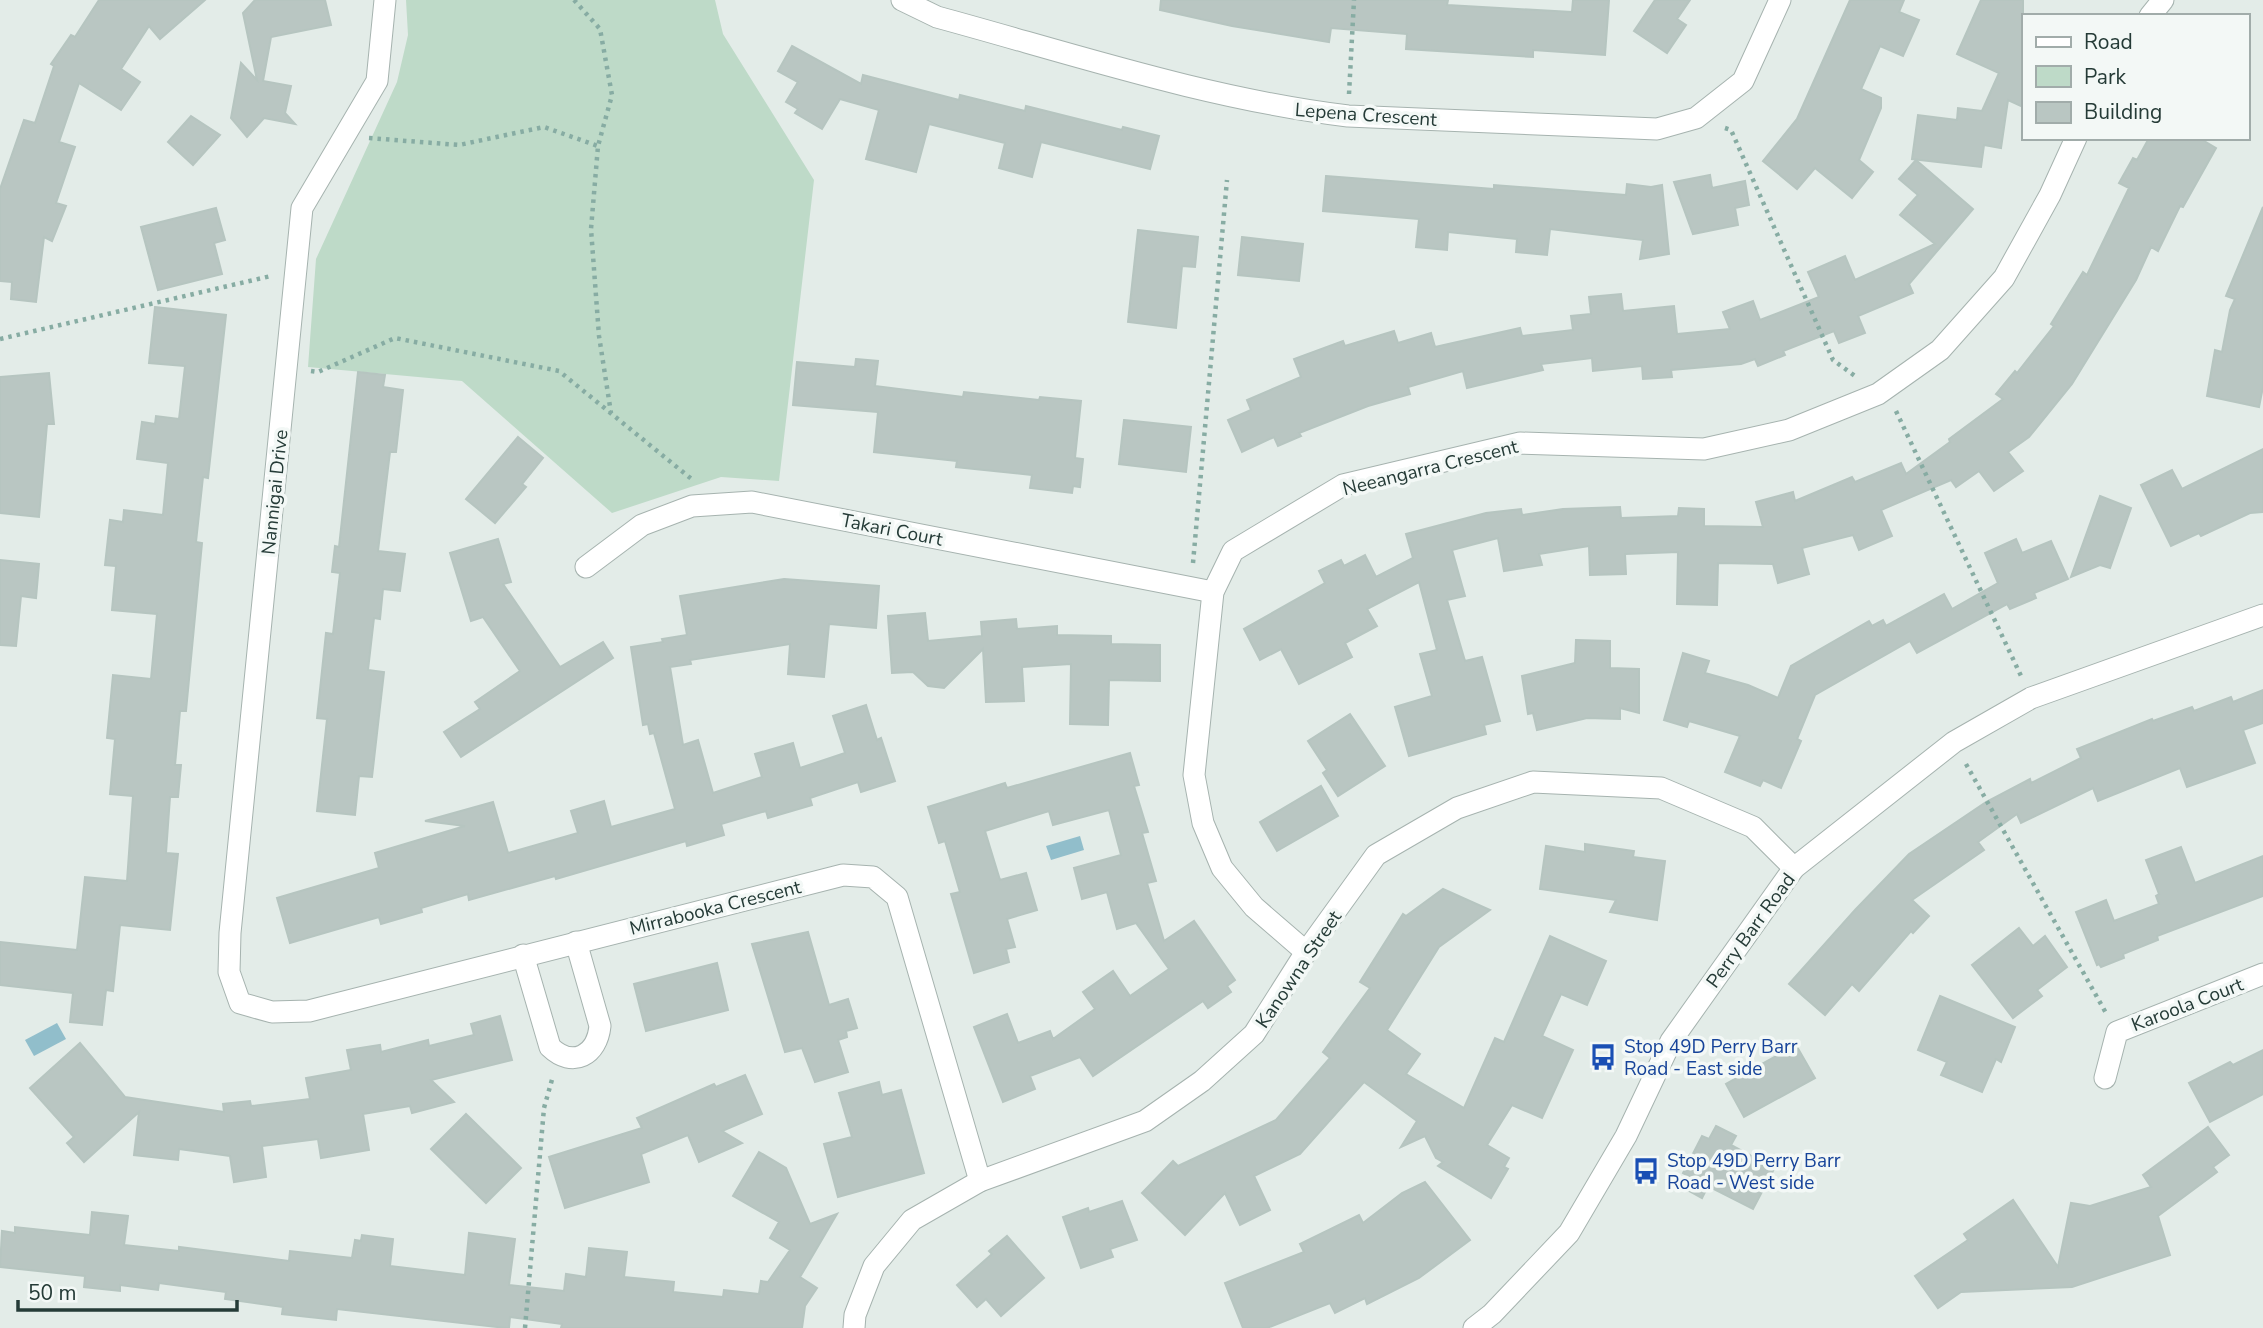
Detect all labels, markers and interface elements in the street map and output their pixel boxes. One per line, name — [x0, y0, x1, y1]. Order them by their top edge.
legend — [2022, 14, 2249, 140]
text: Road — [2084, 28, 2133, 56]
text: Park — [2084, 63, 2126, 91]
street label: Lepena Crescent — [1294, 97, 1438, 133]
text: Building — [2084, 98, 2162, 126]
street label: Nannigai Drive — [255, 428, 294, 556]
street label: Neeangarra Crescent — [1340, 434, 1521, 502]
street label: Takari Court — [839, 507, 945, 553]
street label: Perry Barr Road — [1700, 868, 1801, 993]
street label: Mirrabooka Crescent — [627, 874, 804, 942]
street label: Kanowna Street — [1250, 905, 1348, 1034]
street label: Karoola Court — [2128, 972, 2247, 1038]
place label: Stop 49D Perry Barr Road - East side — [1624, 1034, 1798, 1082]
bus stop icon: Stop 49D Perry Barr Road - East side — [1588, 1042, 1618, 1072]
place label: Stop 49D Perry Barr Road - West side — [1667, 1148, 1841, 1196]
bus stop icon: Stop 49D Perry Barr Road - West side — [1631, 1156, 1661, 1186]
scale bar — [18, 1268, 236, 1312]
text: 50 m — [28, 1279, 77, 1307]

